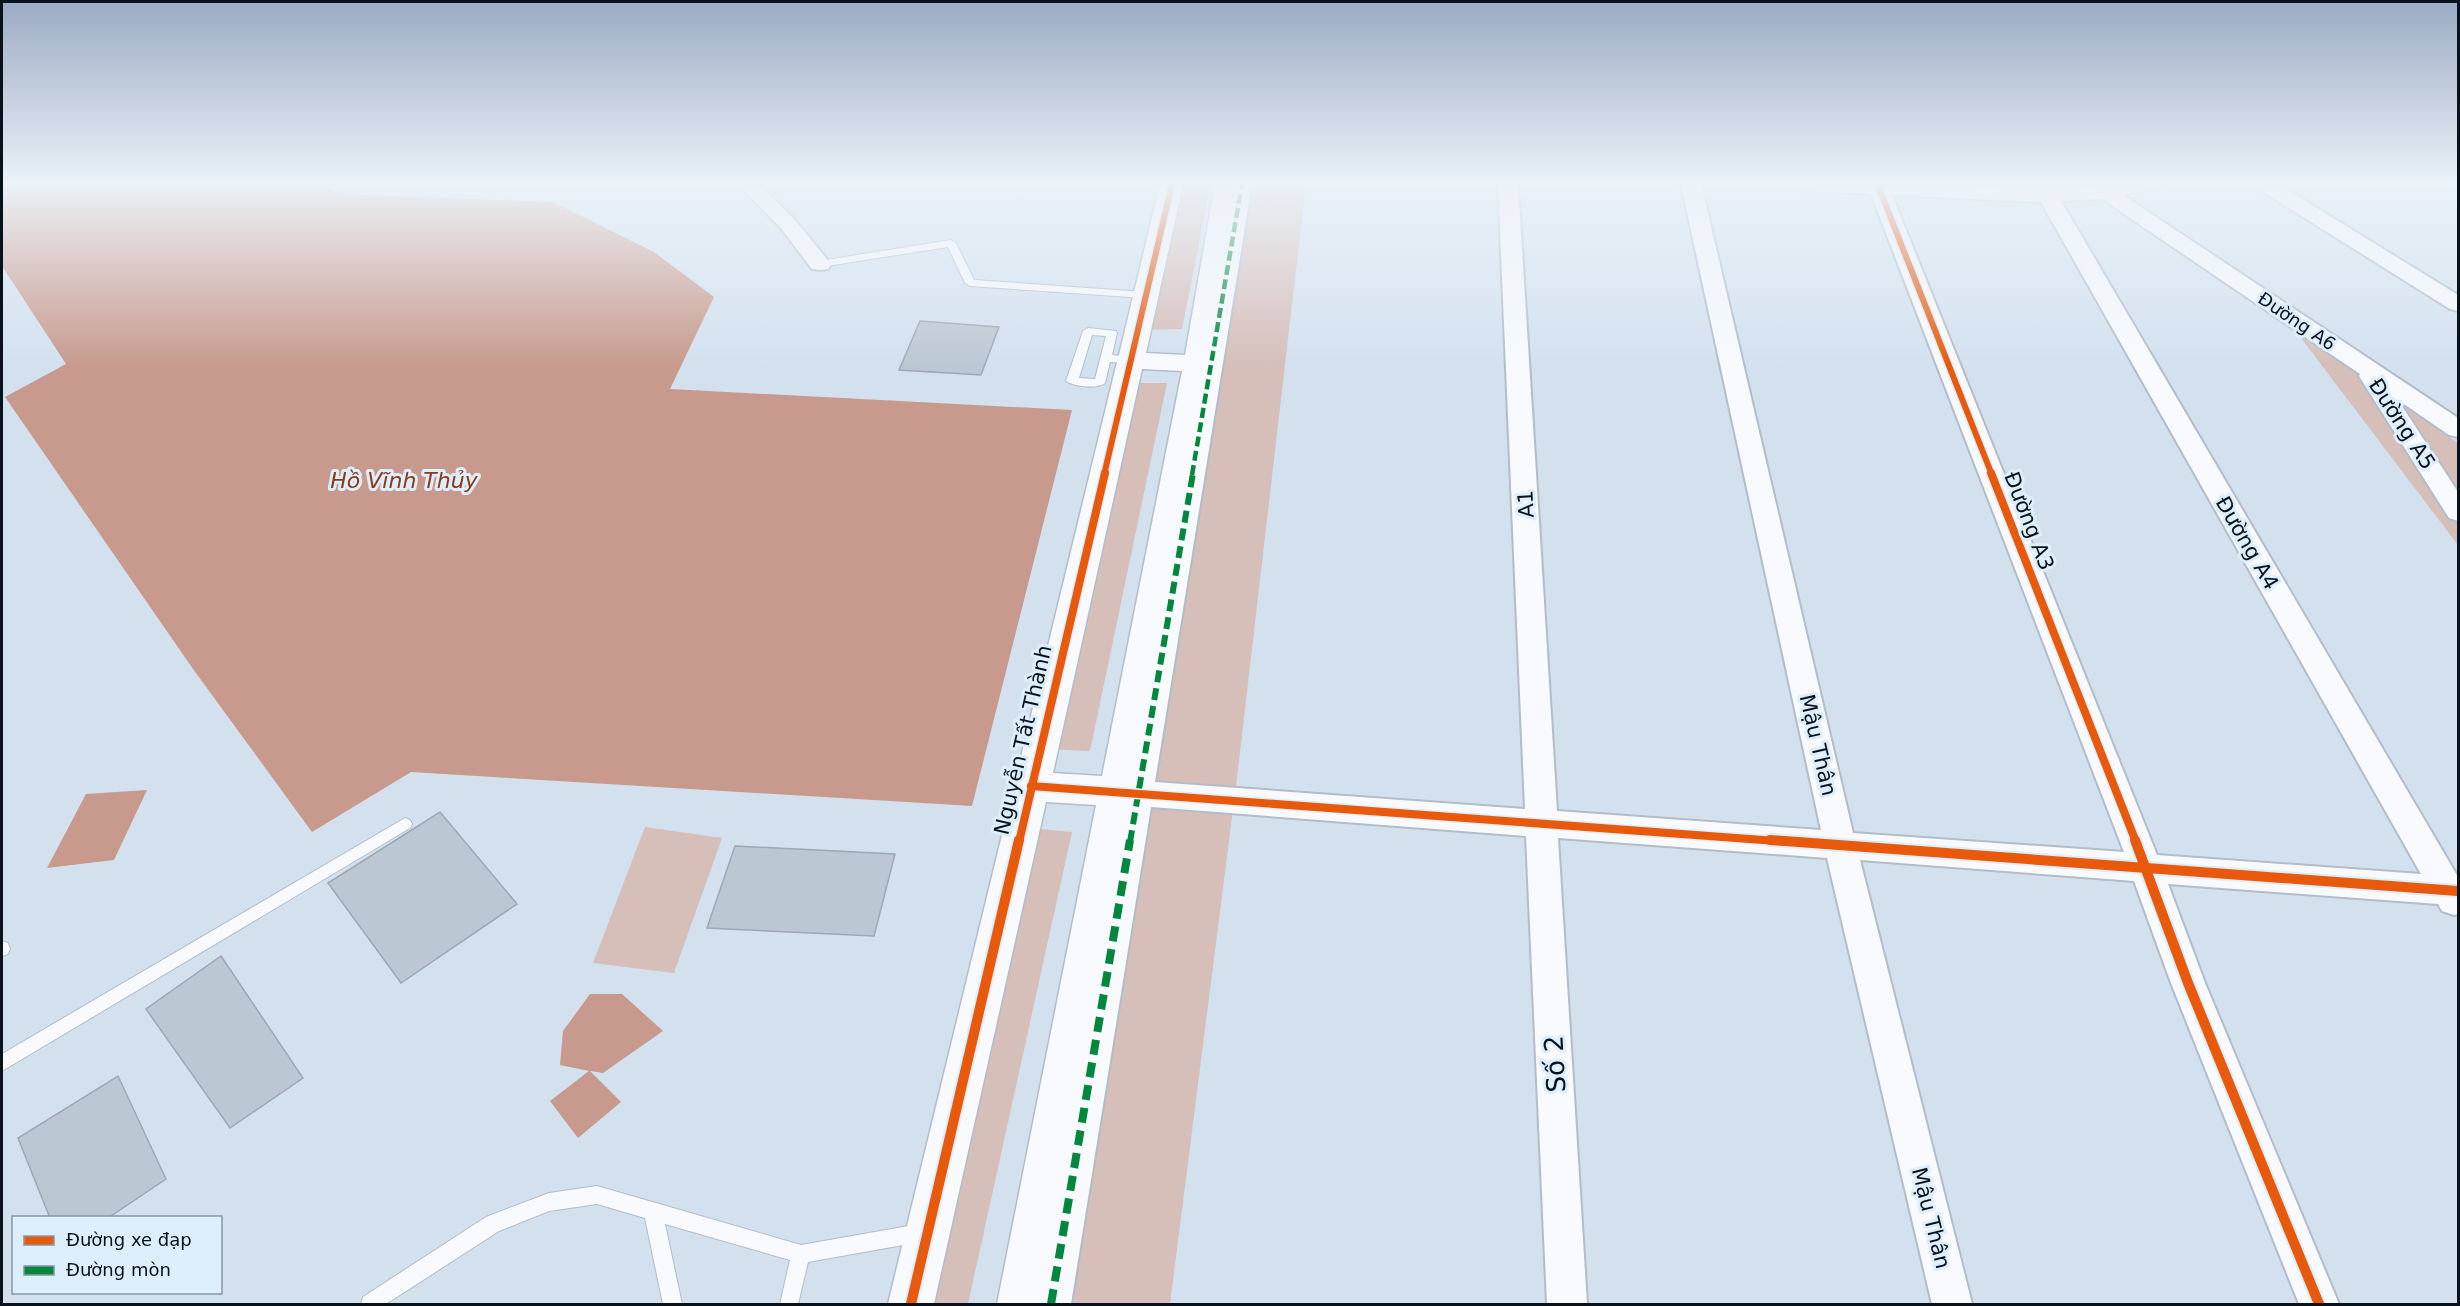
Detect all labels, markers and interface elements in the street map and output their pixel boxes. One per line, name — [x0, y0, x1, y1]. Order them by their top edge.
street label: Đường A6 — [2254, 287, 2340, 355]
street label: Đường A5 — [2364, 374, 2440, 474]
water label: Hồ Vĩnh Thủy — [330, 468, 479, 493]
street label: Đường A3 — [1999, 468, 2059, 574]
street label: A1 — [1513, 490, 1539, 518]
street label: Đường A4 — [2211, 492, 2283, 594]
street label: Nguyễn Tất Thành — [989, 643, 1057, 837]
street label: Mậu Thân — [1795, 692, 1841, 798]
street label: Số 2 — [1539, 1035, 1571, 1093]
street label: Mậu Thân — [1907, 1165, 1955, 1271]
legend — [12, 1216, 222, 1294]
text: Đường xe đạp — [66, 1229, 192, 1250]
text: Đường mòn — [66, 1259, 171, 1280]

